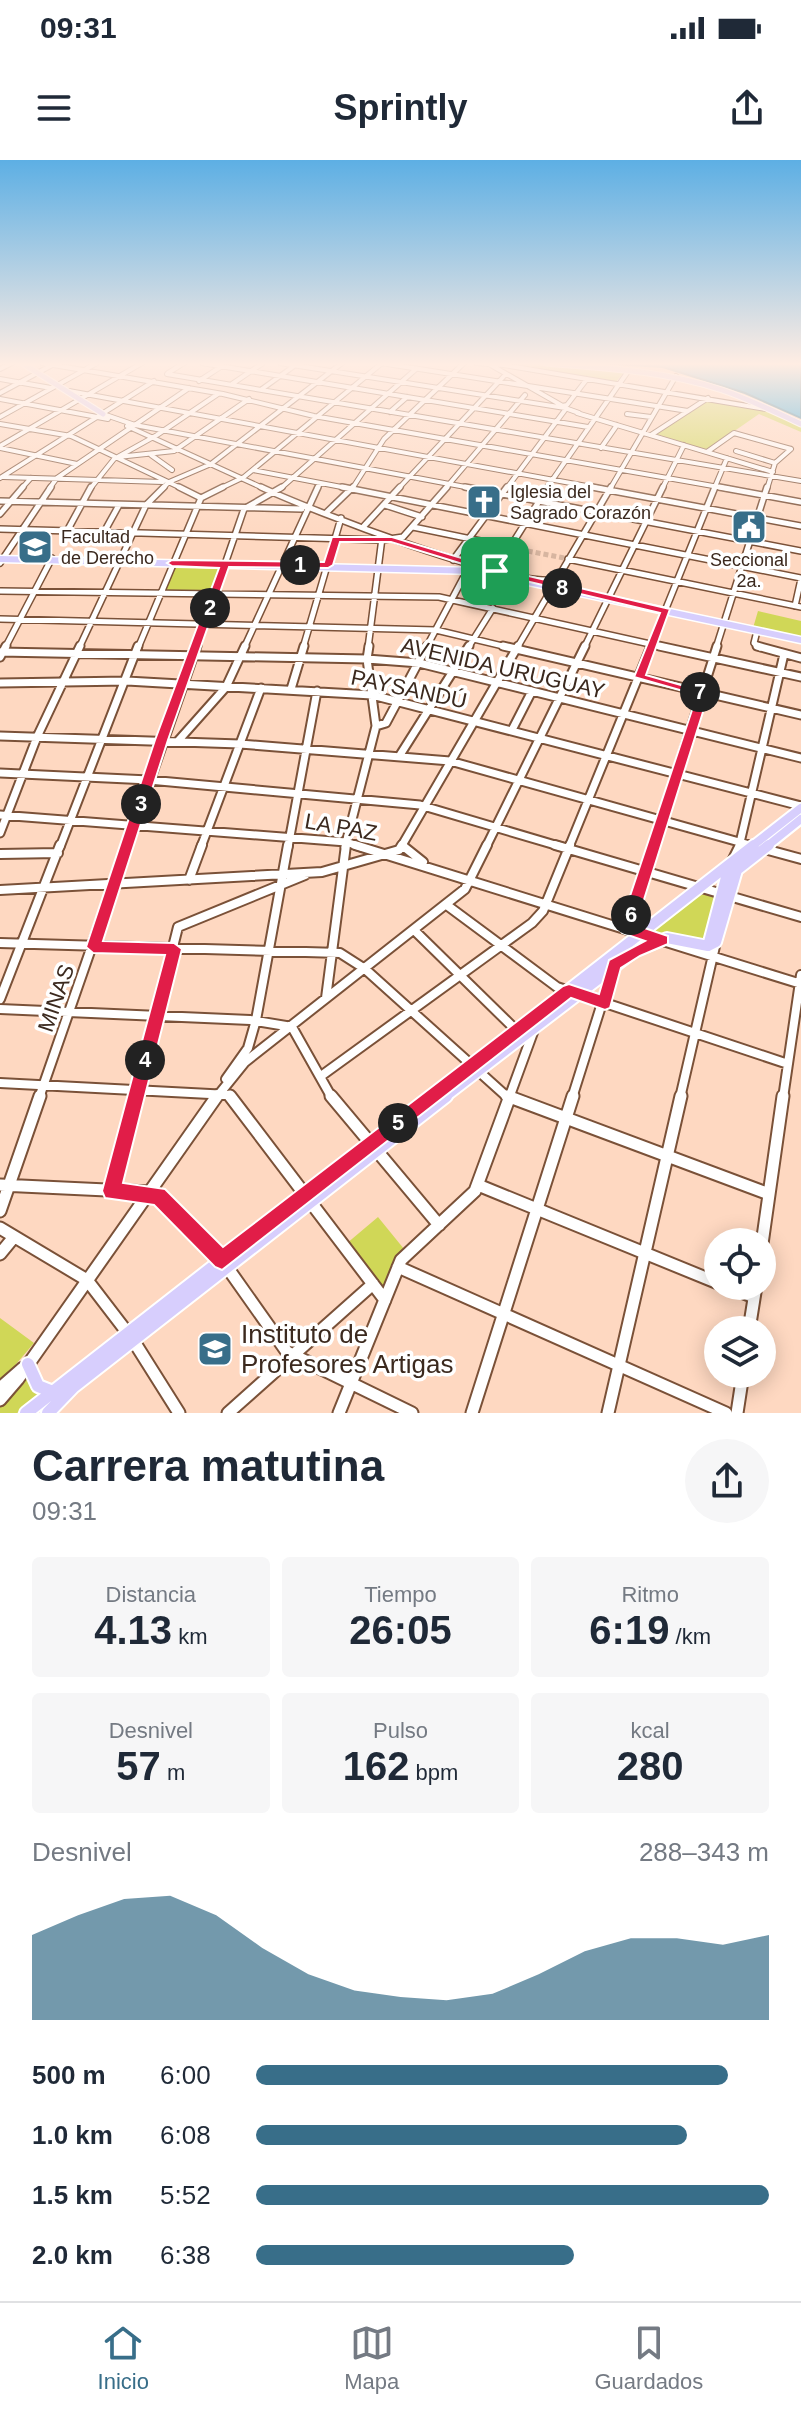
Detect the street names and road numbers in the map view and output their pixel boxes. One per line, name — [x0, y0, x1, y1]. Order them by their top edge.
street label: AVENIDA URUGUAY — [399, 632, 608, 704]
street label: PAYSANDÚ — [349, 665, 469, 713]
street label: LA PAZ — [303, 808, 379, 846]
street label: MINAS — [33, 961, 79, 1035]

